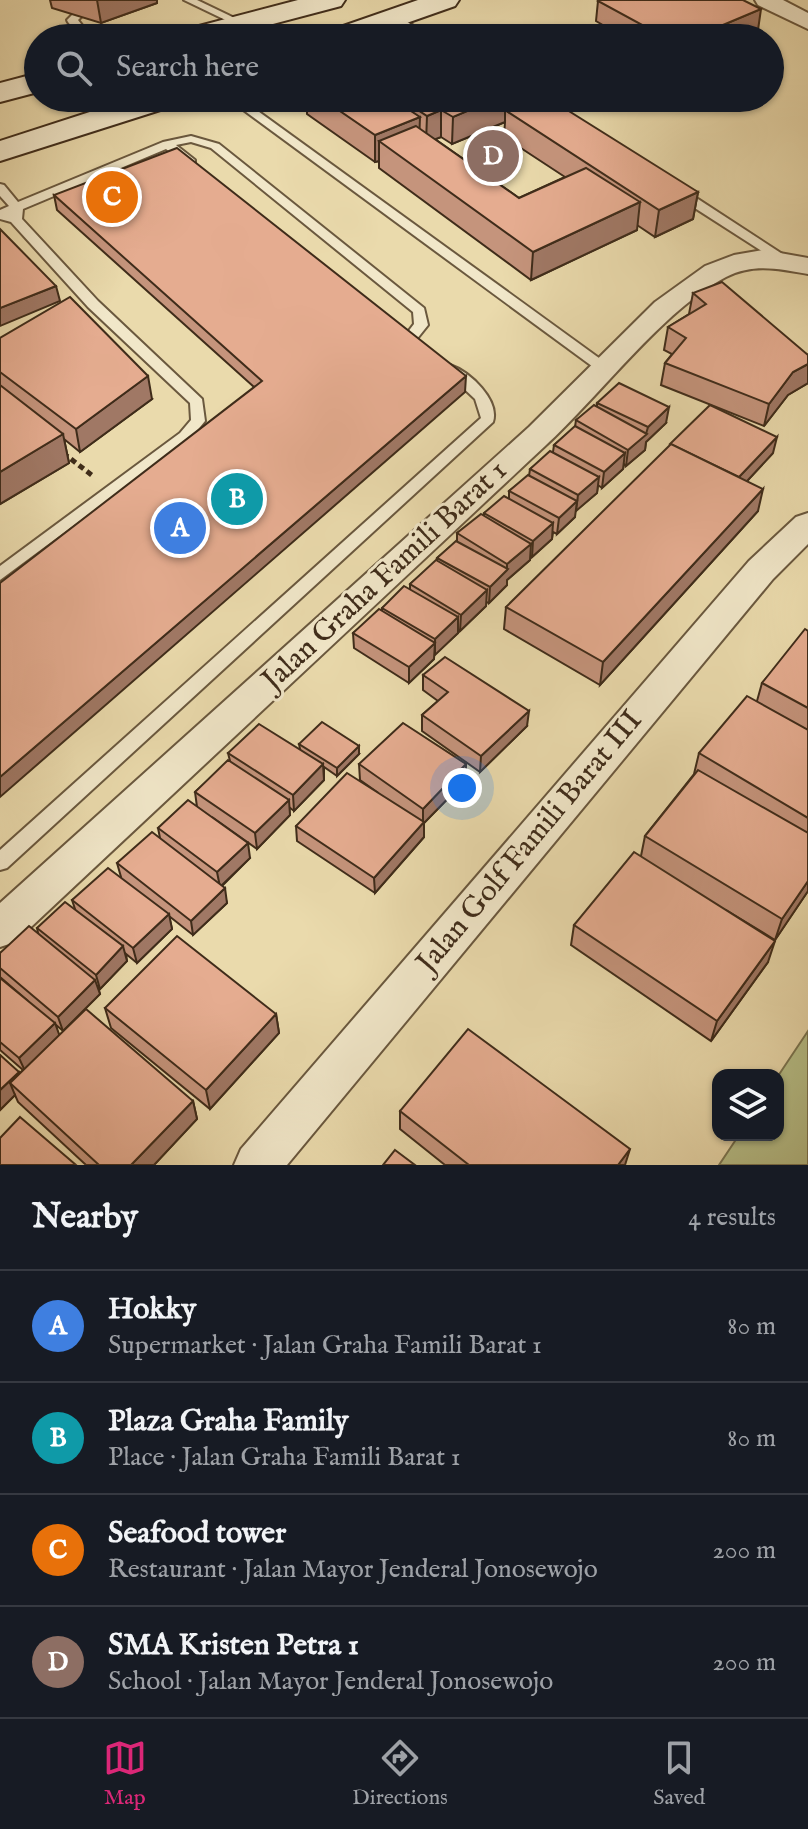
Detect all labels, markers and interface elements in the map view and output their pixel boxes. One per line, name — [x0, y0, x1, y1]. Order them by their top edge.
search box — [24, 24, 784, 112]
icon: search — [52, 46, 96, 90]
text: Search here — [116, 49, 259, 87]
pin: D — [467, 126, 519, 186]
pin: C — [86, 167, 138, 227]
street label: Jalan Graha Famili Barat 1 — [252, 452, 516, 702]
pin: B — [211, 469, 263, 529]
pin: A — [154, 498, 206, 558]
street label: Jalan Golf Famili Barat III — [407, 703, 651, 984]
your location — [442, 768, 482, 808]
map controls — [712, 1069, 784, 1141]
button: layers — [712, 1069, 784, 1141]
text: Nearby — [32, 1196, 138, 1239]
text: 4 results — [688, 1201, 776, 1234]
text: Hokky — [108, 1291, 196, 1329]
text: A — [49, 1310, 67, 1343]
text: 80 m — [727, 1310, 776, 1343]
text: Supermarket · Jalan Graha Famili Barat 1 — [108, 1329, 542, 1362]
text: Plaza Graha Family — [108, 1403, 349, 1441]
text: B — [49, 1422, 67, 1455]
text: 80 m — [727, 1422, 776, 1455]
text: Place · Jalan Graha Famili Barat 1 — [108, 1441, 460, 1474]
text: Seafood tower — [108, 1515, 286, 1553]
text: C — [49, 1534, 67, 1567]
text: 200 m — [712, 1534, 776, 1567]
text: Restaurant · Jalan Mayor Jenderal Jonosewojo — [108, 1553, 598, 1586]
text: SMA Kristen Petra 1 — [108, 1627, 359, 1665]
text: D — [48, 1646, 68, 1679]
text: 200 m — [712, 1646, 776, 1679]
text: School · Jalan Mayor Jenderal Jonosewojo — [108, 1665, 553, 1698]
tab: Map — [103, 1736, 147, 1812]
tab: Directions — [352, 1736, 448, 1812]
tab: Saved — [653, 1736, 705, 1812]

